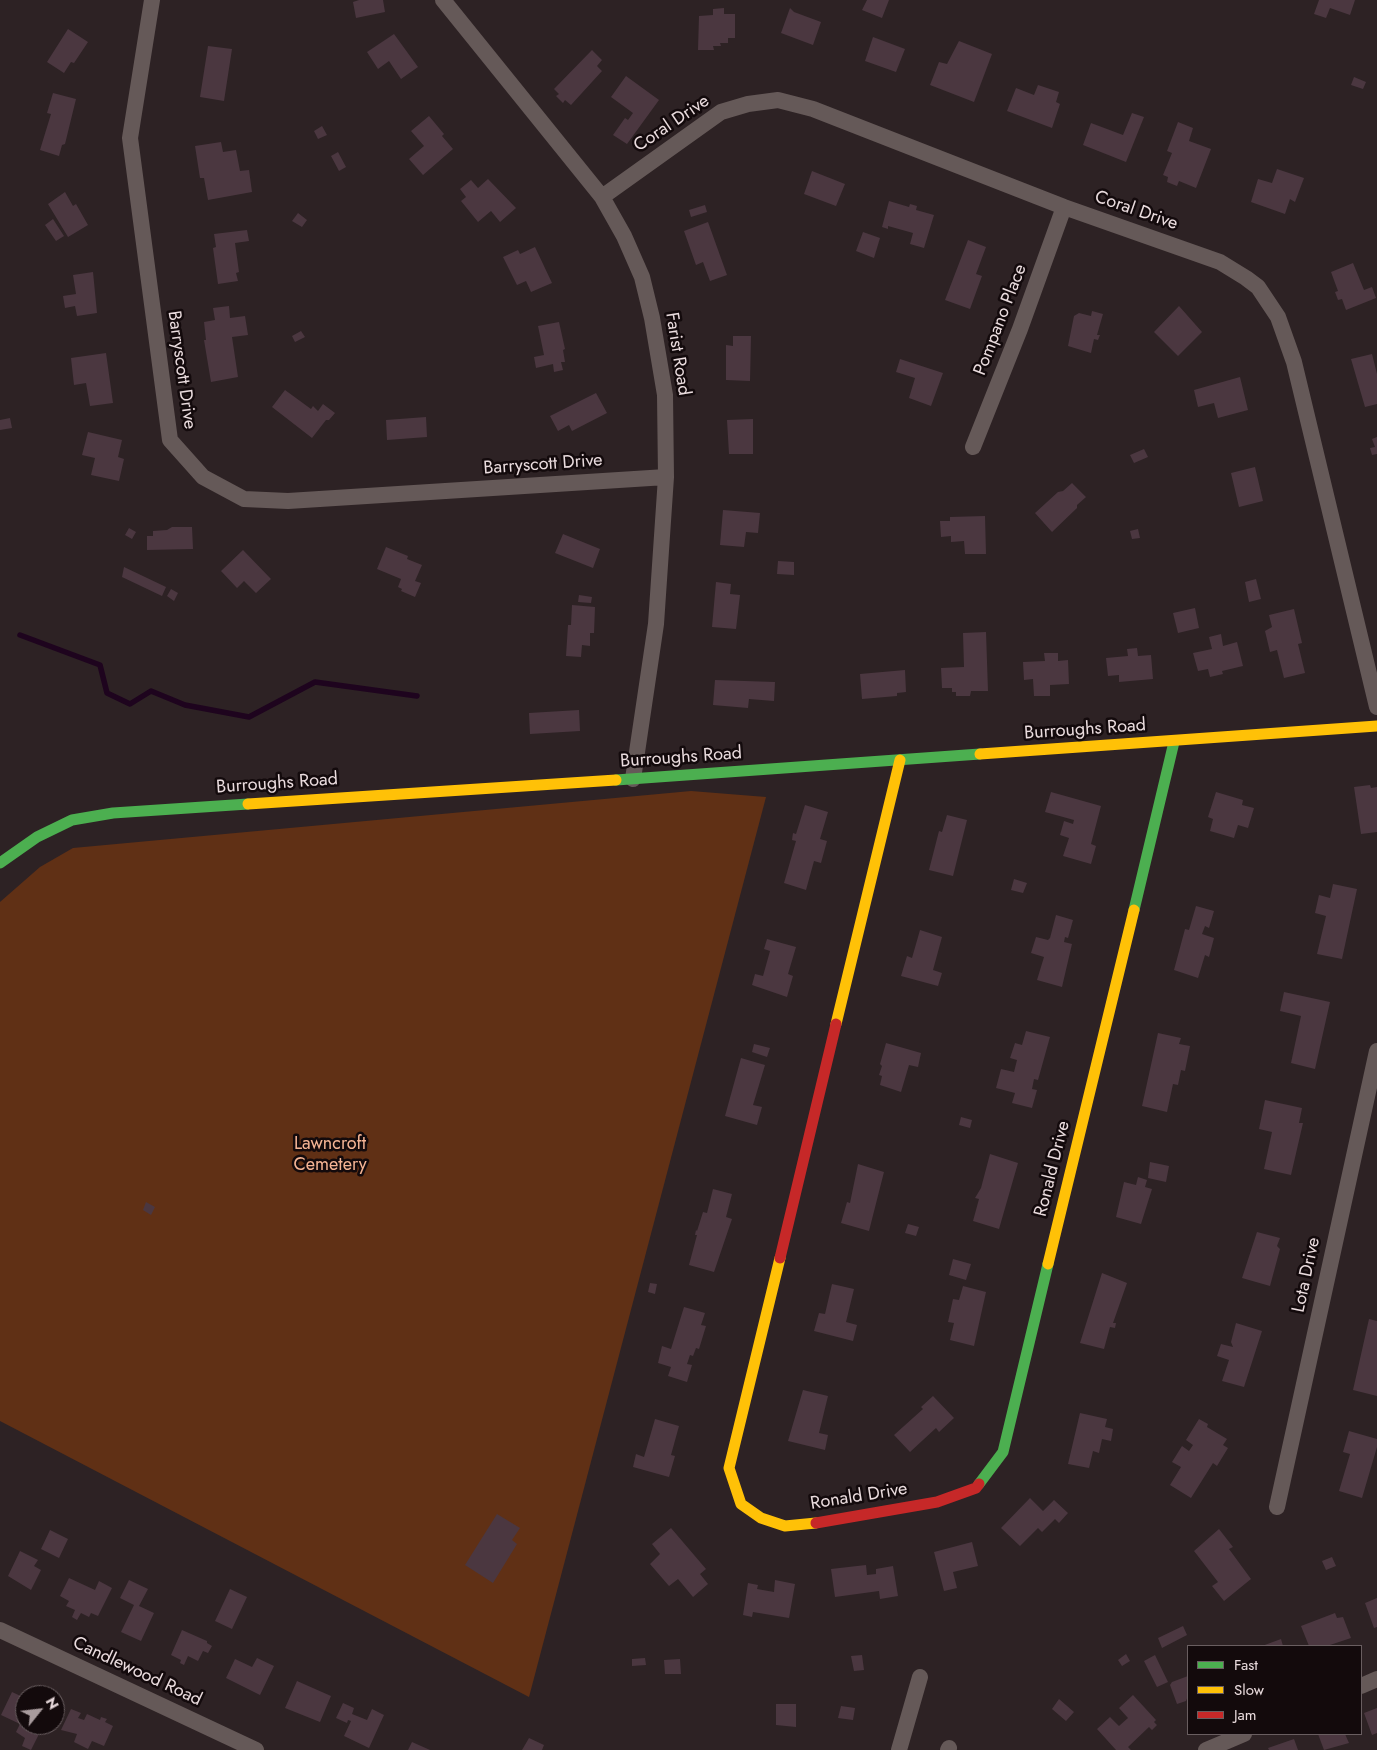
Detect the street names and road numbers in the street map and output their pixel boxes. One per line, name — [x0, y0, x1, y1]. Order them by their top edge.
street label: Coral Drive — [630, 91, 714, 157]
street label: Coral Drive — [1092, 187, 1180, 235]
street label: Pompano Place — [970, 261, 1032, 379]
street label: Barryscott Drive — [162, 309, 200, 431]
street label: Farist Road — [660, 311, 694, 397]
street label: Barryscott Drive — [483, 450, 603, 480]
street label: Burroughs Road — [1023, 715, 1147, 745]
street label: Burroughs Road — [619, 743, 743, 773]
street label: Burroughs Road — [215, 769, 339, 799]
street label: Ronald Drive — [1031, 1119, 1075, 1219]
street label: Lota Drive — [1289, 1235, 1325, 1315]
street label: Ronald Drive — [809, 1479, 909, 1515]
street label: Candlewood Road — [69, 1633, 205, 1711]

